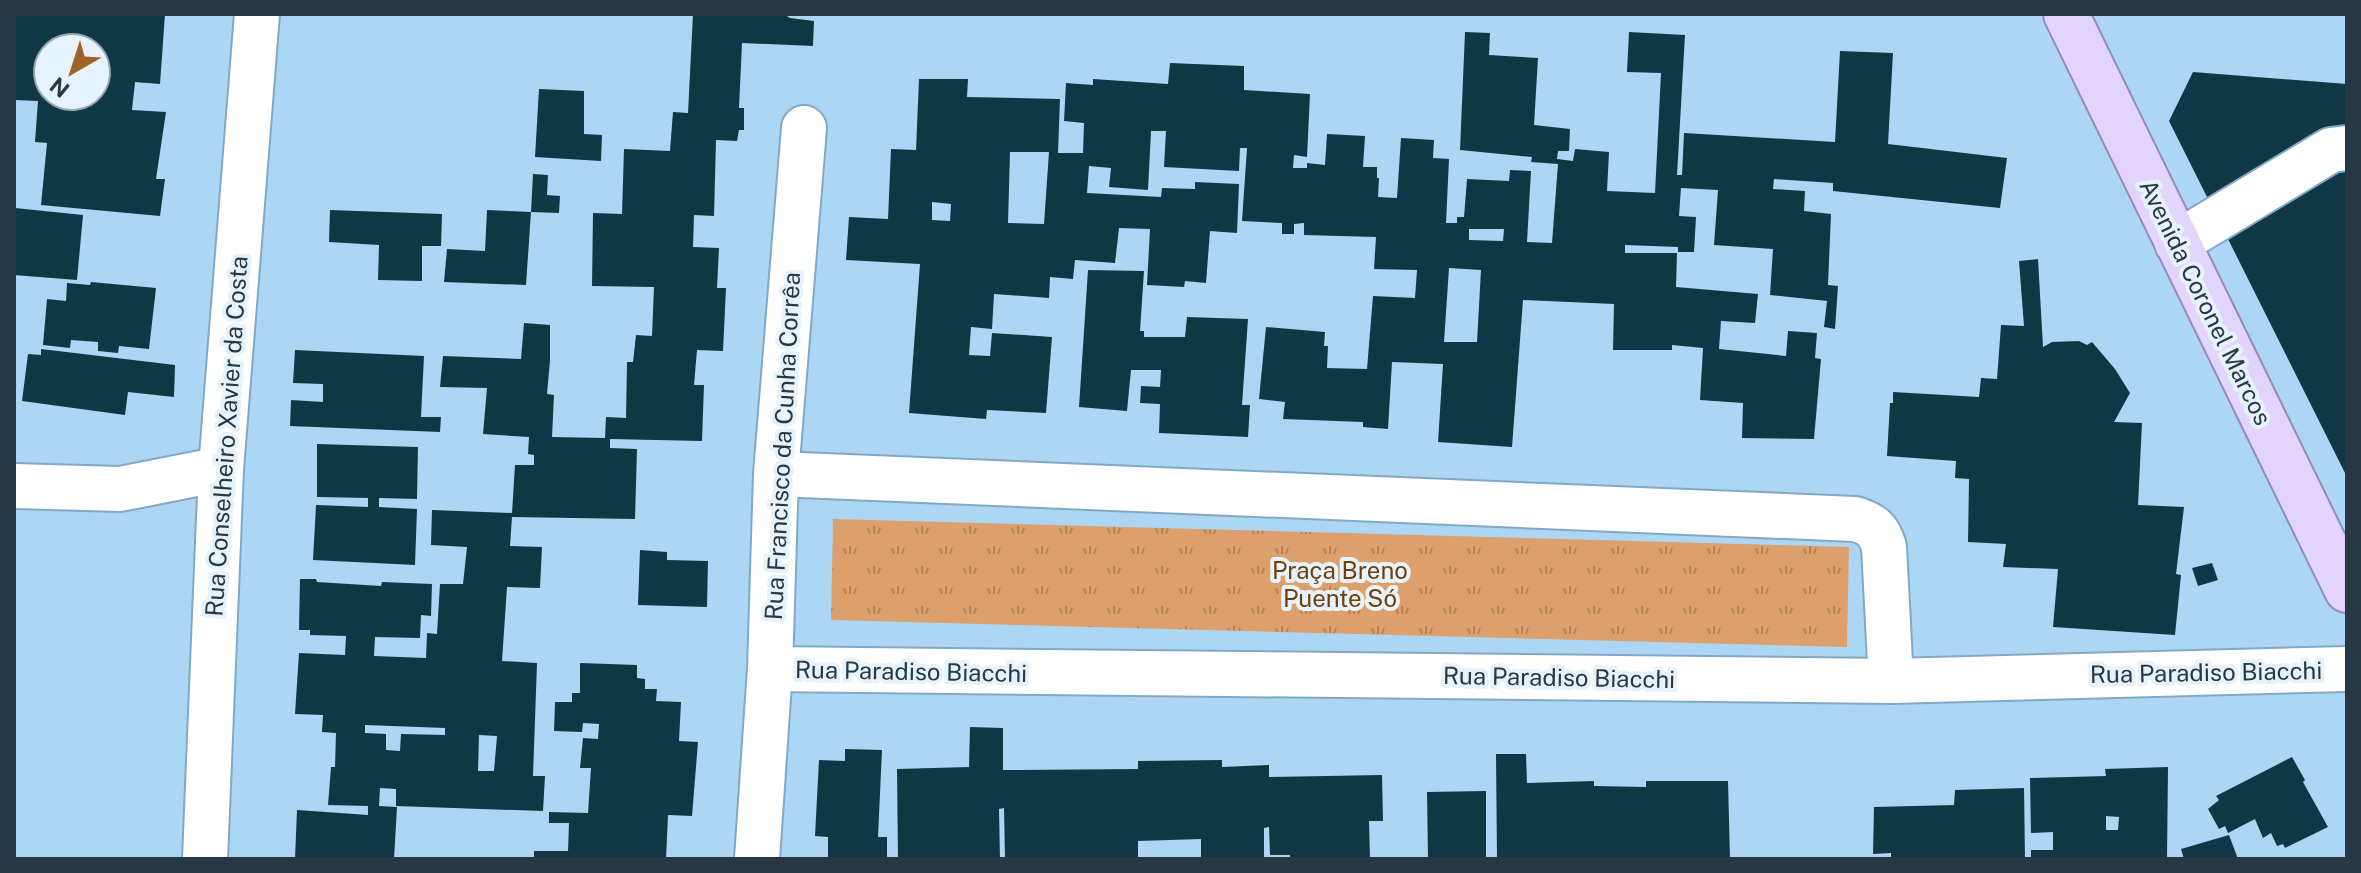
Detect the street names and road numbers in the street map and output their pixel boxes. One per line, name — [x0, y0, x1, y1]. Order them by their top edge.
street label: Avenida Coronel Marcos — [2134, 175, 2278, 429]
street label: Rua Conselheiro Xavier da Costa — [199, 255, 253, 617]
street label: Rua Francisco da Cunha Corrêa — [759, 271, 805, 621]
street label: Rua Paradiso Biacchi — [795, 655, 1027, 687]
street label: Rua Paradiso Biacchi — [2090, 656, 2322, 688]
street label: Rua Paradiso Biacchi — [1443, 661, 1675, 693]

